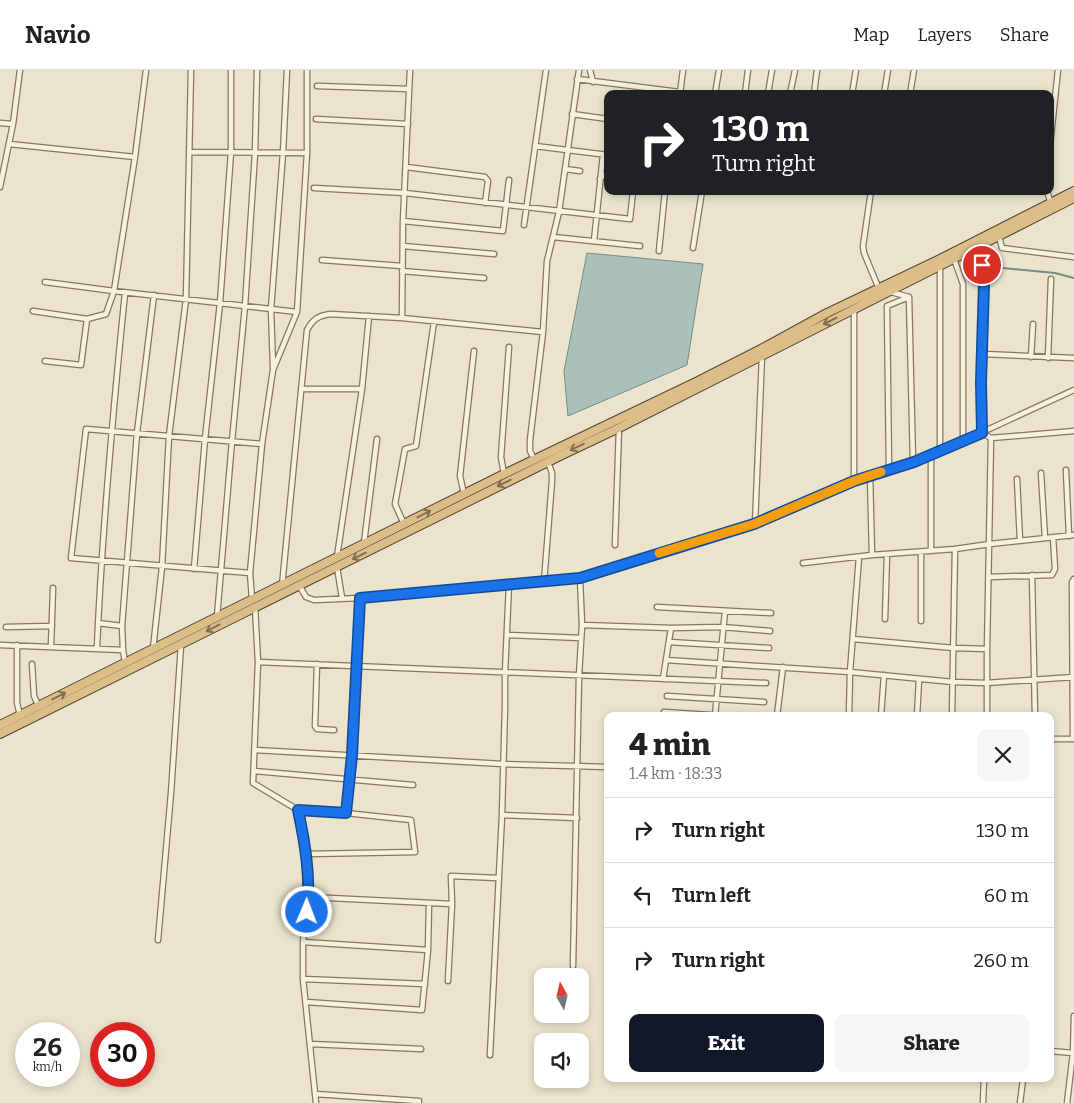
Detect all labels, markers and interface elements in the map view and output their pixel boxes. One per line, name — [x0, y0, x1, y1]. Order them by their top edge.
text: Navio — [25, 21, 91, 49]
text: Map — [853, 24, 889, 46]
text: Layers — [917, 24, 972, 46]
text: Share — [1000, 24, 1049, 46]
text: 130 m — [712, 108, 809, 150]
icon: right — [629, 110, 694, 175]
text: Turn right — [712, 150, 815, 177]
pin — [961, 244, 1003, 286]
icon: arrive — [968, 251, 996, 279]
one-way arrow — [823, 316, 838, 326]
one-way arrow — [570, 443, 585, 453]
one-way arrow — [497, 478, 512, 488]
one-way arrow — [416, 509, 431, 518]
one-way arrow — [352, 552, 367, 561]
one-way arrow — [206, 623, 221, 633]
one-way arrow — [52, 691, 67, 701]
text: 4 min — [629, 727, 711, 763]
button: close — [977, 729, 1029, 781]
text: 1.4 km · 18:33 — [629, 764, 722, 783]
icon: right — [629, 816, 657, 844]
text: Turn right — [672, 819, 765, 842]
text: 130 m — [976, 819, 1029, 842]
icon: left — [629, 881, 657, 909]
text: Turn left — [672, 884, 751, 907]
text: 60 m — [984, 884, 1029, 907]
position arrow — [280, 885, 332, 937]
icon: right — [629, 946, 657, 974]
text: Turn right — [672, 949, 765, 972]
text: 260 m — [973, 949, 1029, 972]
north arrow — [534, 968, 589, 1022]
map controls — [534, 968, 589, 1088]
button: Exit — [629, 1014, 824, 1072]
button: Share — [834, 1014, 1029, 1072]
speed limit sign: 30 — [90, 1022, 155, 1087]
text: 26 — [33, 1033, 62, 1063]
button: sound — [534, 1033, 589, 1088]
text: km/h — [33, 1060, 62, 1074]

